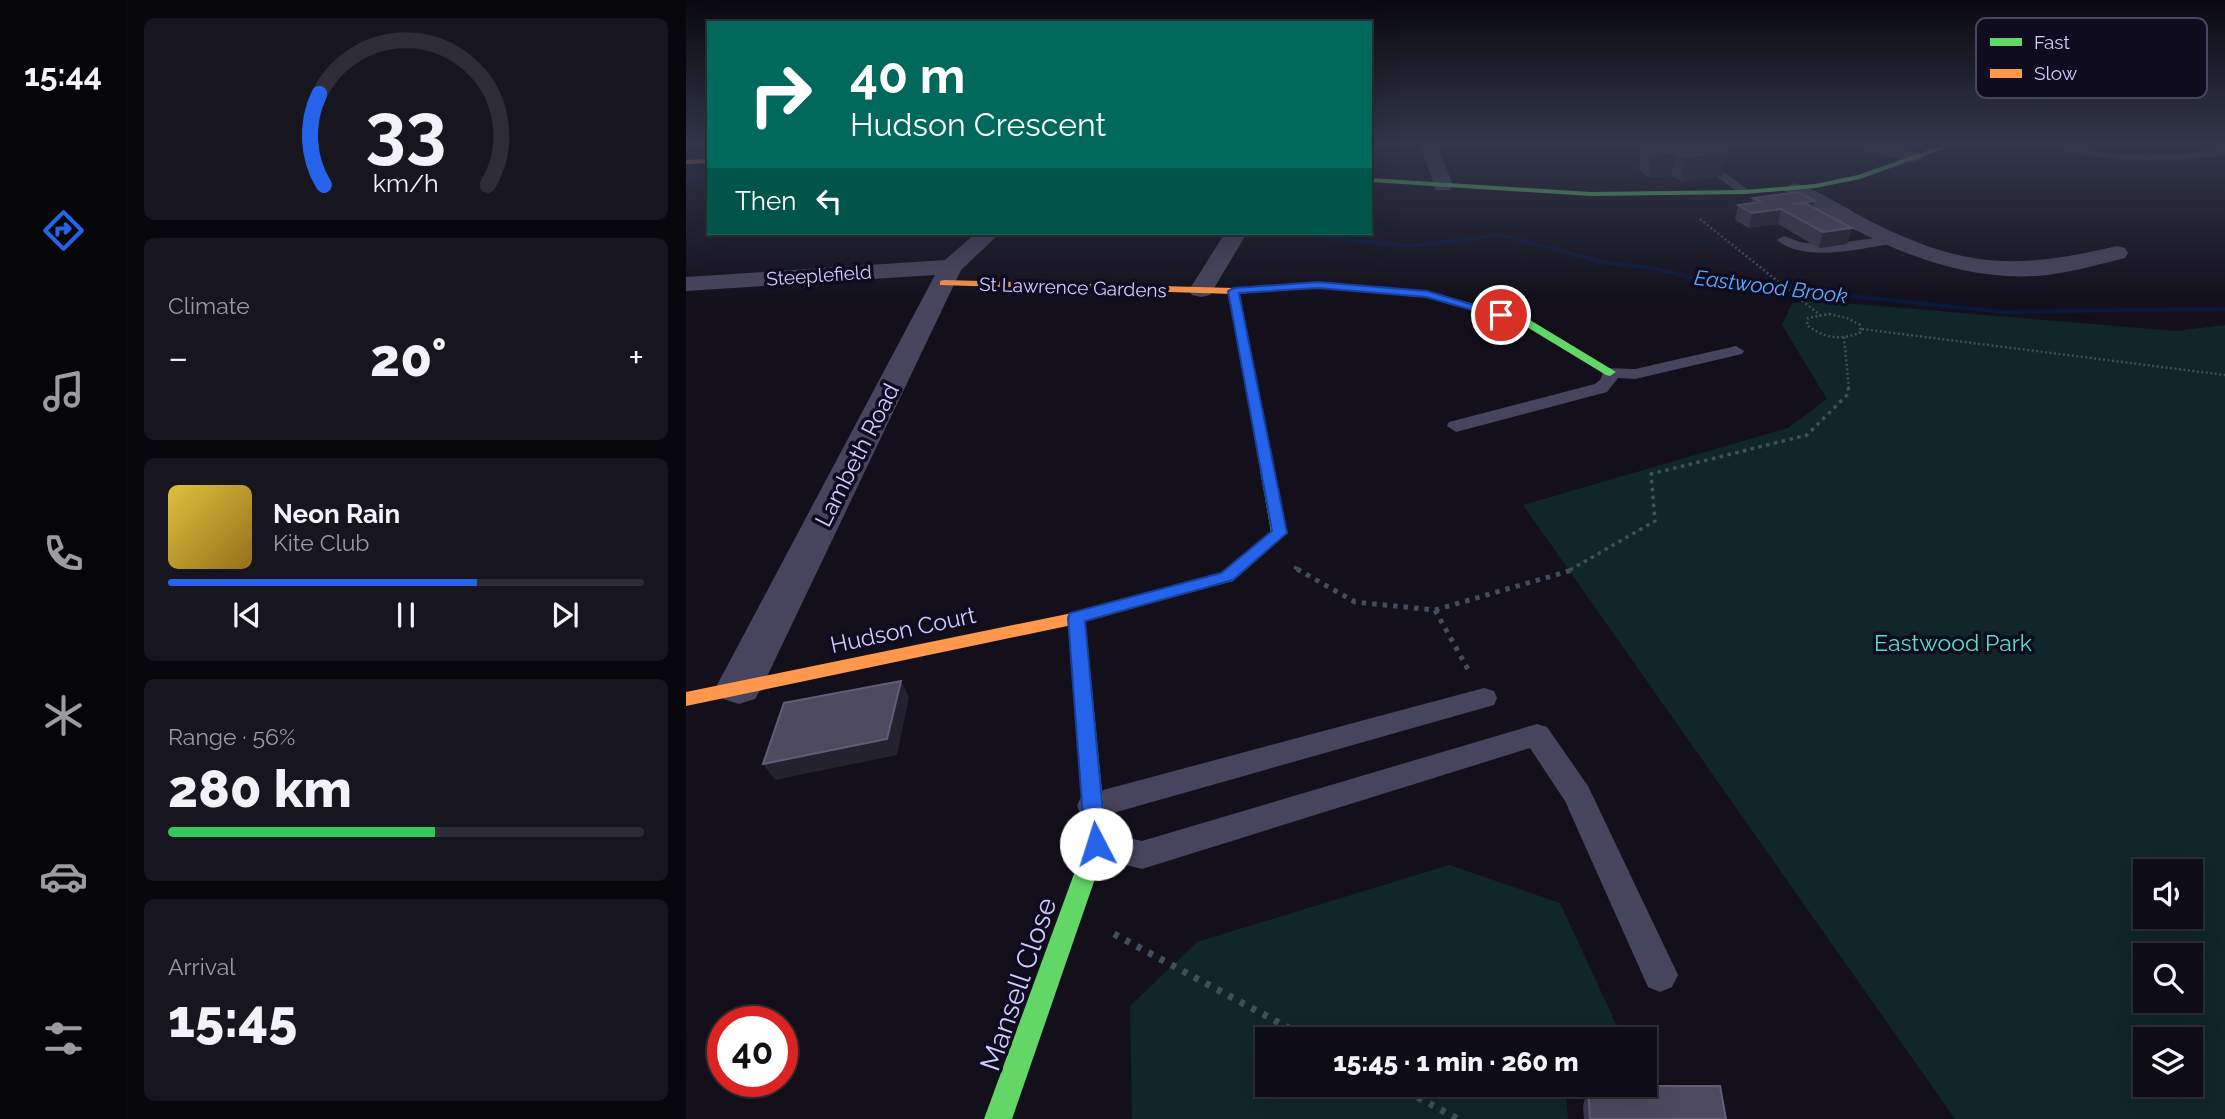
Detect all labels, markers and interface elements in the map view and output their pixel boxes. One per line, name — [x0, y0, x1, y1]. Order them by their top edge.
legend — [1976, 18, 2207, 98]
text: Fast — [2034, 31, 2070, 53]
text: 40 m — [850, 47, 965, 104]
icon: right — [735, 49, 826, 140]
text: 15:44 — [24, 56, 102, 93]
text: Slow — [2034, 62, 2078, 84]
text: 33 — [365, 87, 447, 172]
text: Hudson Crescent — [850, 106, 1106, 143]
text: km/h — [373, 168, 439, 198]
icon: left — [810, 182, 848, 220]
text: Then — [735, 186, 796, 216]
icon: directions — [39, 206, 88, 255]
street label: Steeplefield — [766, 260, 872, 290]
water label: Eastwood Brook — [1693, 265, 1849, 308]
street label: St Lawrence Gardens — [979, 273, 1167, 301]
pin — [1471, 285, 1531, 345]
text: Climate — [168, 292, 250, 319]
icon: arrive — [1482, 296, 1520, 334]
text: 20° — [370, 327, 447, 388]
text: − — [168, 335, 188, 380]
text: + — [628, 335, 644, 380]
icon: music — [39, 367, 88, 416]
street label: Lambeth Road — [809, 379, 904, 531]
text: Neon Rain — [273, 499, 400, 529]
icon: phone — [39, 529, 88, 578]
text: Kite Club — [273, 529, 370, 556]
icon: previous — [228, 596, 266, 634]
icon: pause — [387, 596, 425, 634]
icon: next — [546, 596, 584, 634]
street label: Hudson Court — [828, 601, 978, 658]
park label: Eastwood Park — [1874, 629, 2032, 656]
icon: climate — [39, 691, 88, 740]
text: Range · 56% — [168, 723, 295, 750]
text: 280 km — [168, 758, 352, 819]
position arrow — [1059, 807, 1133, 881]
icon: car — [39, 852, 88, 901]
map controls — [2133, 859, 2203, 1097]
button: sound — [2133, 859, 2203, 929]
street label: Mansell Close — [973, 893, 1064, 1075]
button: search — [2133, 943, 2203, 1013]
text: Arrival — [168, 953, 235, 980]
text: 15:45 — [168, 988, 297, 1049]
speed limit sign: 40 — [707, 1006, 798, 1097]
icon: filters — [39, 1014, 88, 1063]
button: layers — [2133, 1027, 2203, 1097]
text: 15:45 · 1 min · 260 m — [1333, 1047, 1579, 1077]

